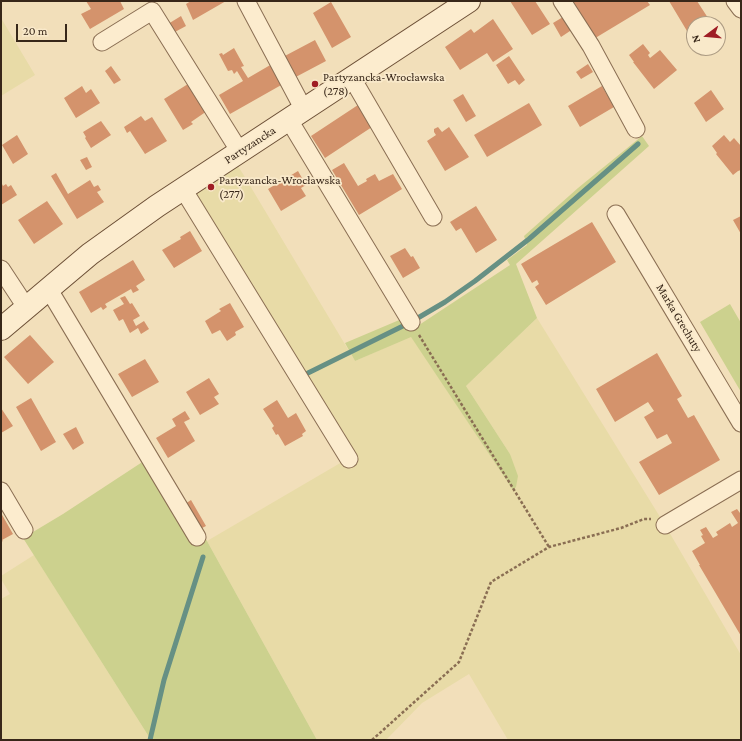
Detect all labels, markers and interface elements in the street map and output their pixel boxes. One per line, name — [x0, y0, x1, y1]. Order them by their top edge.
scale bar — [18, 16, 69, 42]
north arrow — [686, 16, 726, 56]
text: 20 m — [23, 24, 47, 38]
text: N — [689, 34, 702, 44]
place label: Partyzancka-Wrocławska (278) — [323, 70, 444, 98]
marker: Partyzancka-Wrocławska (278) — [310, 79, 320, 89]
street label: Partyzancka — [222, 123, 278, 167]
place label: Partyzancka-Wrocławska (277) — [219, 173, 340, 201]
marker: Partyzancka-Wrocławska (277) — [206, 182, 216, 192]
street label: Marka Grechuty — [653, 281, 705, 355]

